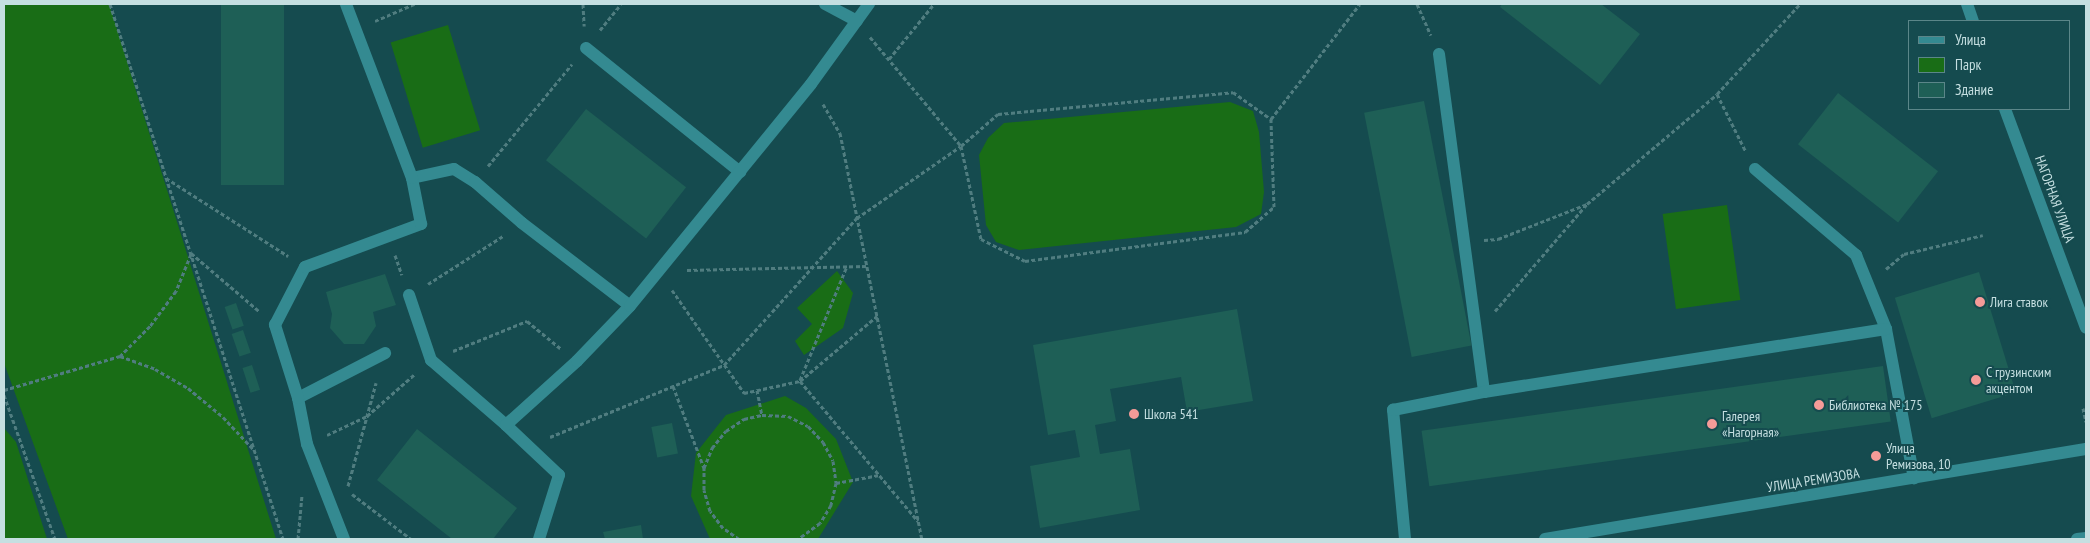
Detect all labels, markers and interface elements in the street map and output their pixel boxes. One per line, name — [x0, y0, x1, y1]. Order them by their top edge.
legend — [1908, 20, 2070, 110]
text: Улица — [1955, 30, 1986, 49]
text: Парк — [1955, 55, 1981, 74]
text: Здание — [1955, 80, 1993, 99]
street label: НАГОРНАЯ УЛИЦА — [2031, 153, 2079, 245]
place label: Лига ставок — [1990, 294, 2048, 310]
marker: Лига ставок — [1974, 296, 1986, 308]
place label: С грузинским акцентом — [1986, 364, 2052, 397]
marker: С грузинским акцентом — [1970, 374, 1982, 386]
place label: Библиотека № 175 — [1829, 397, 1923, 413]
marker: Библиотека № 175 — [1813, 399, 1825, 411]
place label: Школа 541 — [1144, 406, 1198, 422]
marker: Школа 541 — [1128, 408, 1140, 420]
place label: Галерея «Нагорная» — [1722, 408, 1779, 441]
marker: Галерея «Нагорная» — [1706, 418, 1718, 430]
place label: Улица Ремизова, 10 — [1886, 440, 1952, 472]
marker: Улица Ремизова, 10 — [1870, 450, 1882, 462]
street label: УЛИЦА РЕМИЗОВА — [1765, 464, 1861, 496]

